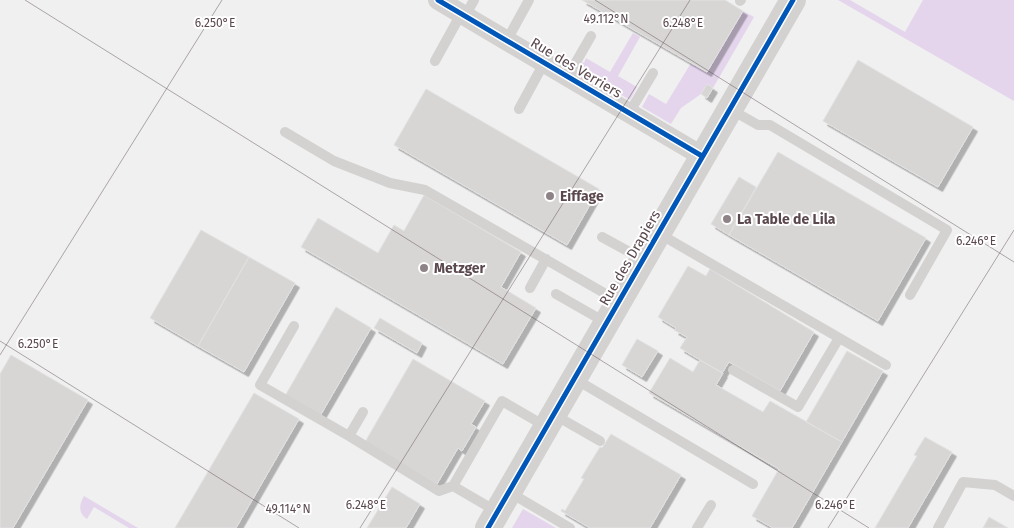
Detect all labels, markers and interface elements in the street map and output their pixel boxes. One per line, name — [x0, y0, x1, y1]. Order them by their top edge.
text: 49.112°N — [584, 12, 628, 26]
text: 6.250°E — [195, 16, 235, 30]
text: 6.248°E — [663, 16, 703, 30]
street label: Rue des Verriers — [527, 34, 625, 102]
place label: Eiffage — [560, 188, 604, 205]
marker: Eiffage — [544, 190, 556, 202]
street label: Rue des Drapiers — [596, 207, 664, 309]
place label: La Table de Lila — [737, 211, 836, 228]
marker: La Table de Lila — [721, 213, 733, 225]
text: 6.246°E — [956, 234, 996, 248]
place label: Metzger — [434, 260, 486, 277]
marker: Metzger — [418, 262, 430, 274]
text: 6.250°E — [18, 337, 58, 351]
text: 6.248°E — [346, 498, 386, 512]
text: 6.246°E — [815, 498, 855, 512]
text: 49.114°N — [265, 502, 311, 516]

